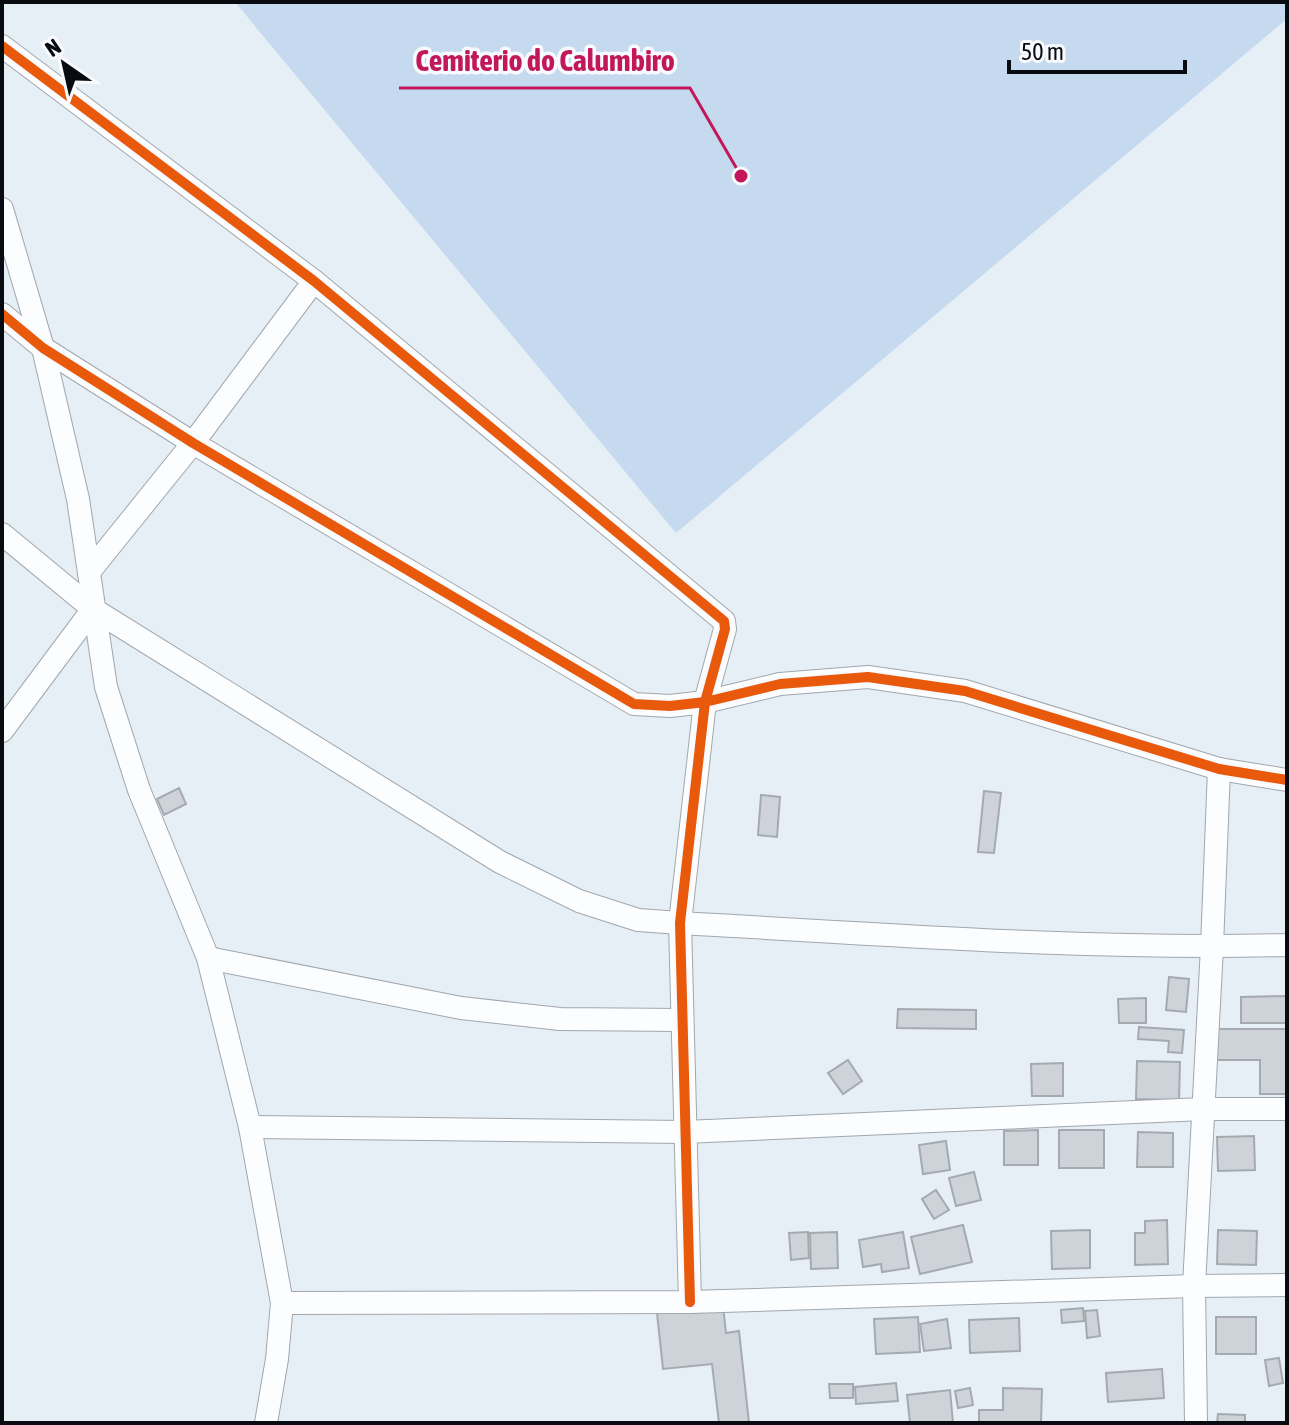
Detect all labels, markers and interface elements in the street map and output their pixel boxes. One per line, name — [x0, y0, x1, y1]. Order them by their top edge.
north arrow — [24, 24, 104, 104]
scale bar — [1009, 24, 1185, 74]
text: N — [40, 33, 65, 62]
callout: Cemiterio do Calumbiro — [399, 34, 690, 88]
text: 50 m — [1021, 38, 1064, 65]
text: Cemiterio do Calumbiro — [415, 43, 675, 77]

